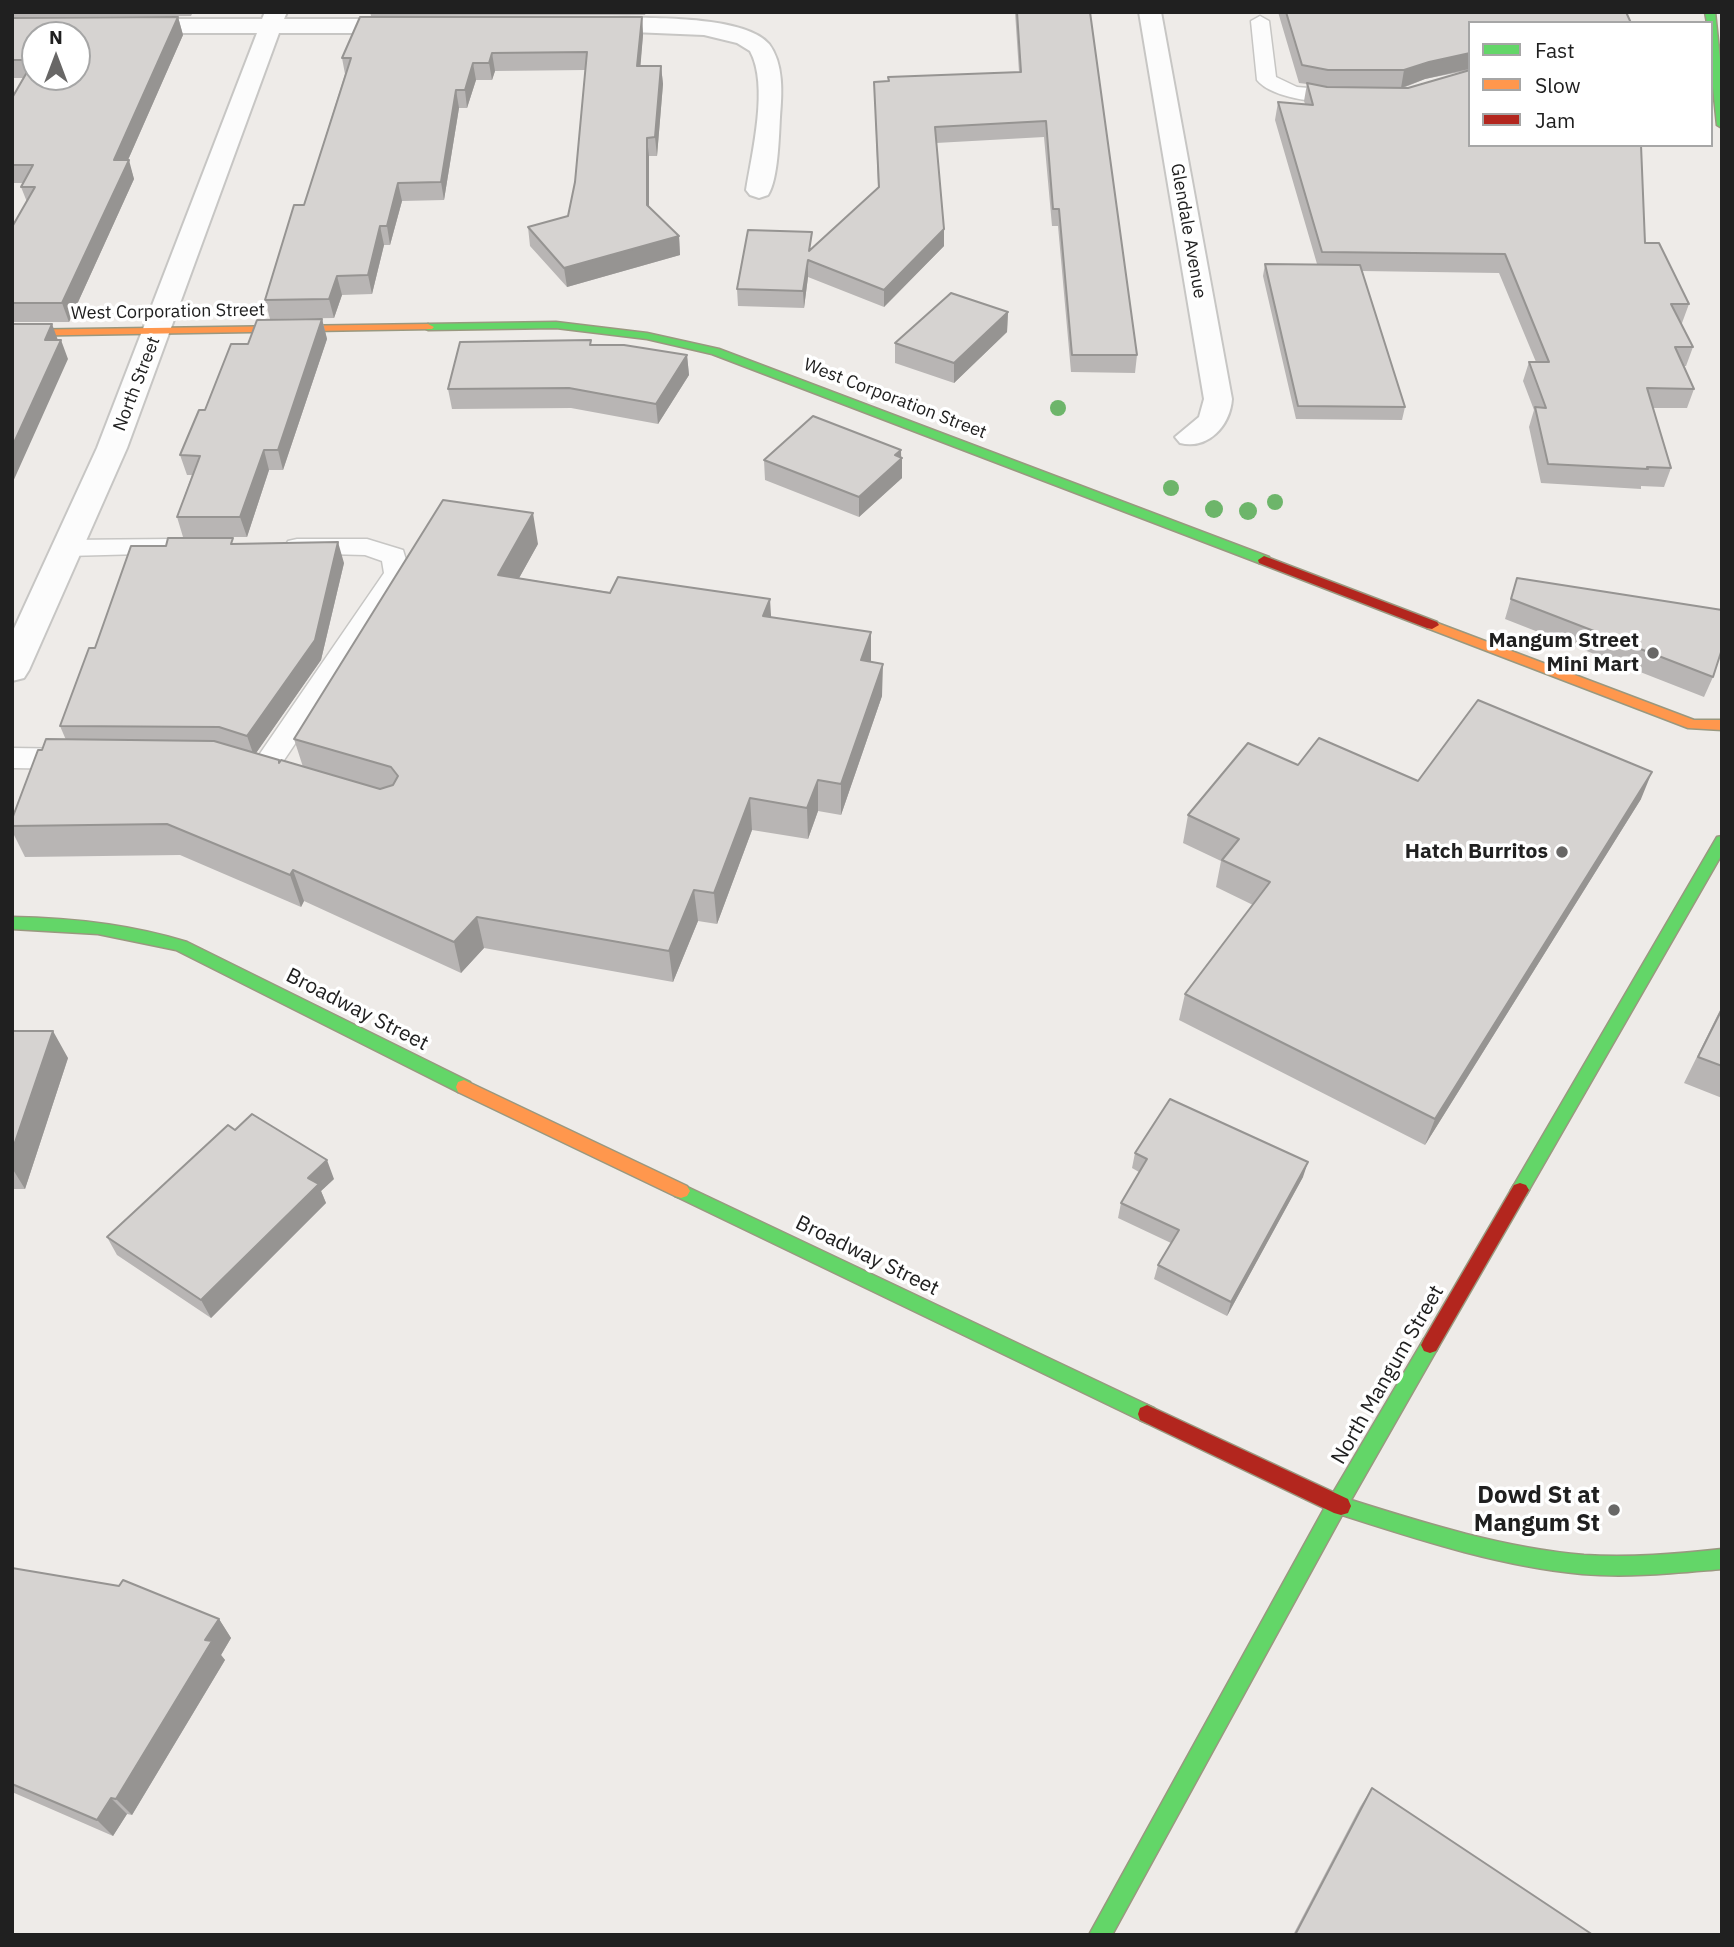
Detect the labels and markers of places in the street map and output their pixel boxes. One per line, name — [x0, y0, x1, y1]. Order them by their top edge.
place label: Mangum Street Mini Mart — [1489, 628, 1639, 678]
marker: Mangum Street Mini Mart — [1645, 645, 1661, 661]
place label: Hatch Burritos — [1405, 839, 1548, 865]
marker: Hatch Burritos — [1554, 844, 1570, 860]
place label: Dowd St at Mangum St — [1474, 1482, 1600, 1538]
marker: Dowd St at Mangum St — [1606, 1502, 1622, 1518]

